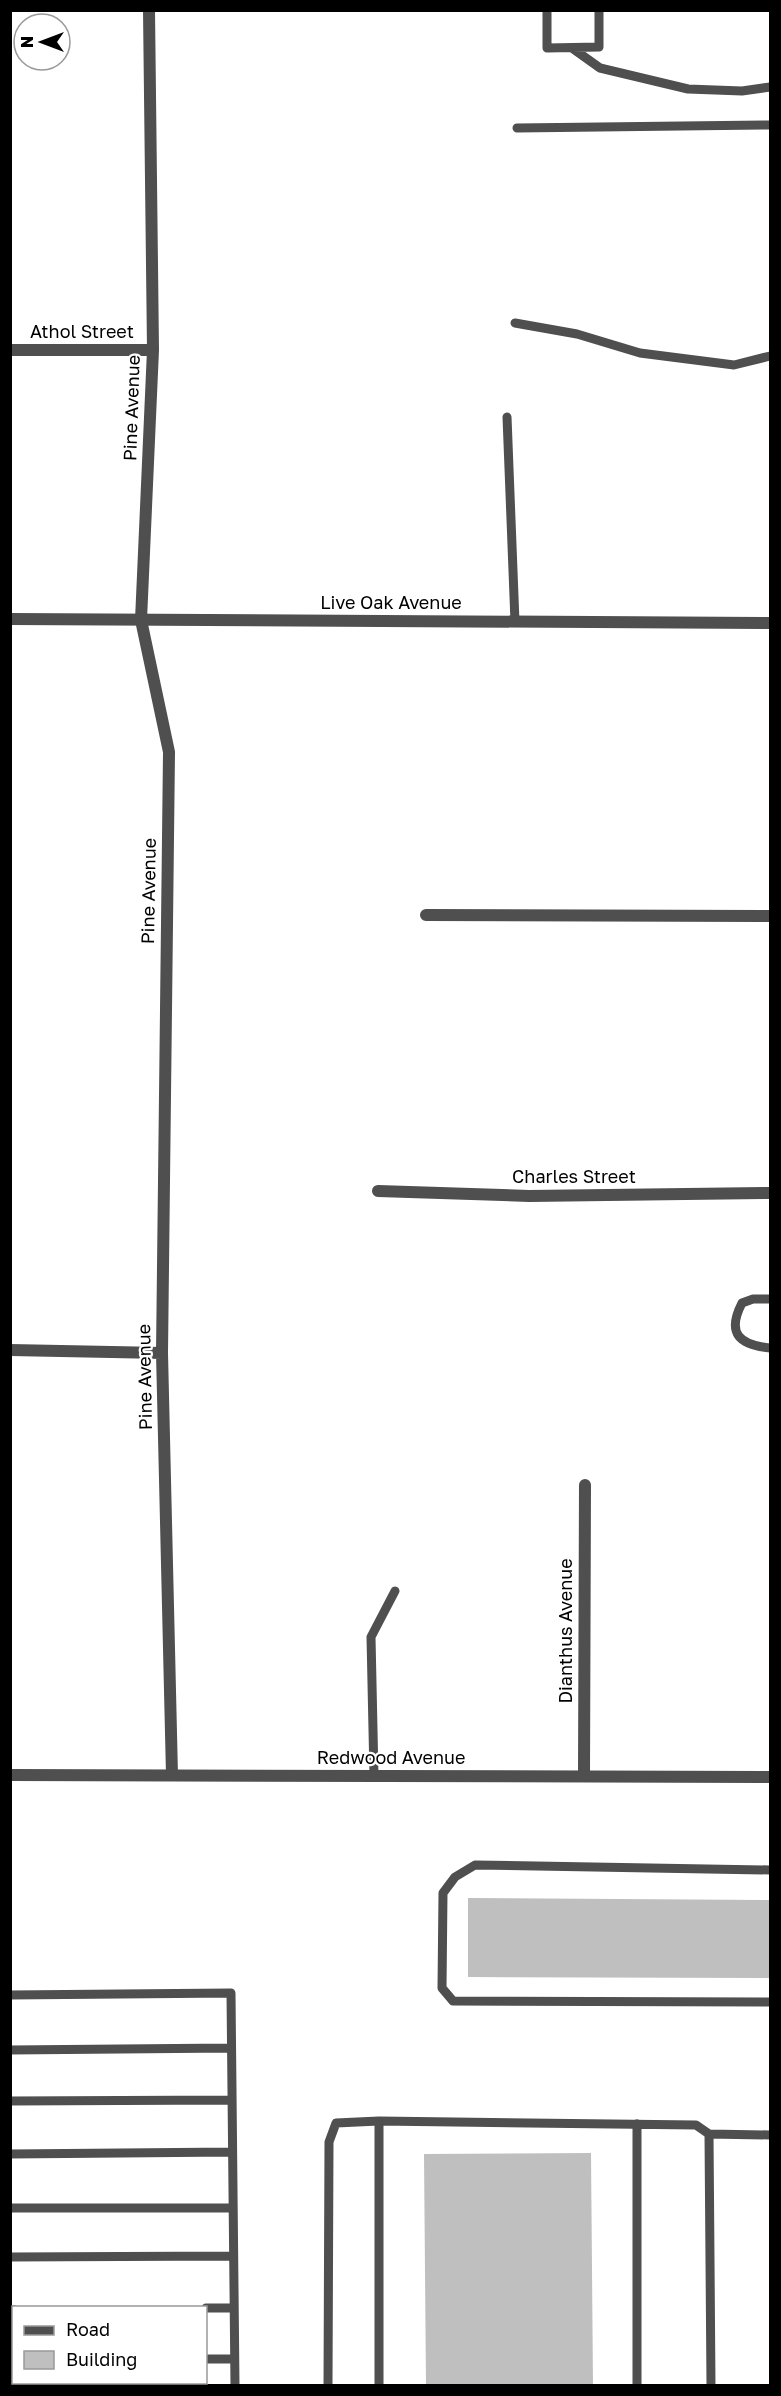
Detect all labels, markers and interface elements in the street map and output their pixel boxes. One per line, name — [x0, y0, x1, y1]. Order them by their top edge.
north arrow — [12, 12, 72, 72]
text: N — [17, 36, 37, 48]
street label: Athol Street — [30, 320, 134, 342]
street label: Pine Avenue — [118, 355, 144, 461]
street label: Live Oak Avenue — [320, 591, 462, 613]
street label: Pine Avenue — [136, 838, 160, 944]
street label: Charles Street — [512, 1165, 636, 1187]
street label: Pine Avenue — [132, 1324, 156, 1430]
street label: Dianthus Avenue — [554, 1558, 576, 1704]
street label: Redwood Avenue — [317, 1746, 465, 1768]
legend — [12, 2306, 207, 2384]
text: Road — [66, 2318, 110, 2340]
text: Building — [66, 2348, 137, 2370]

